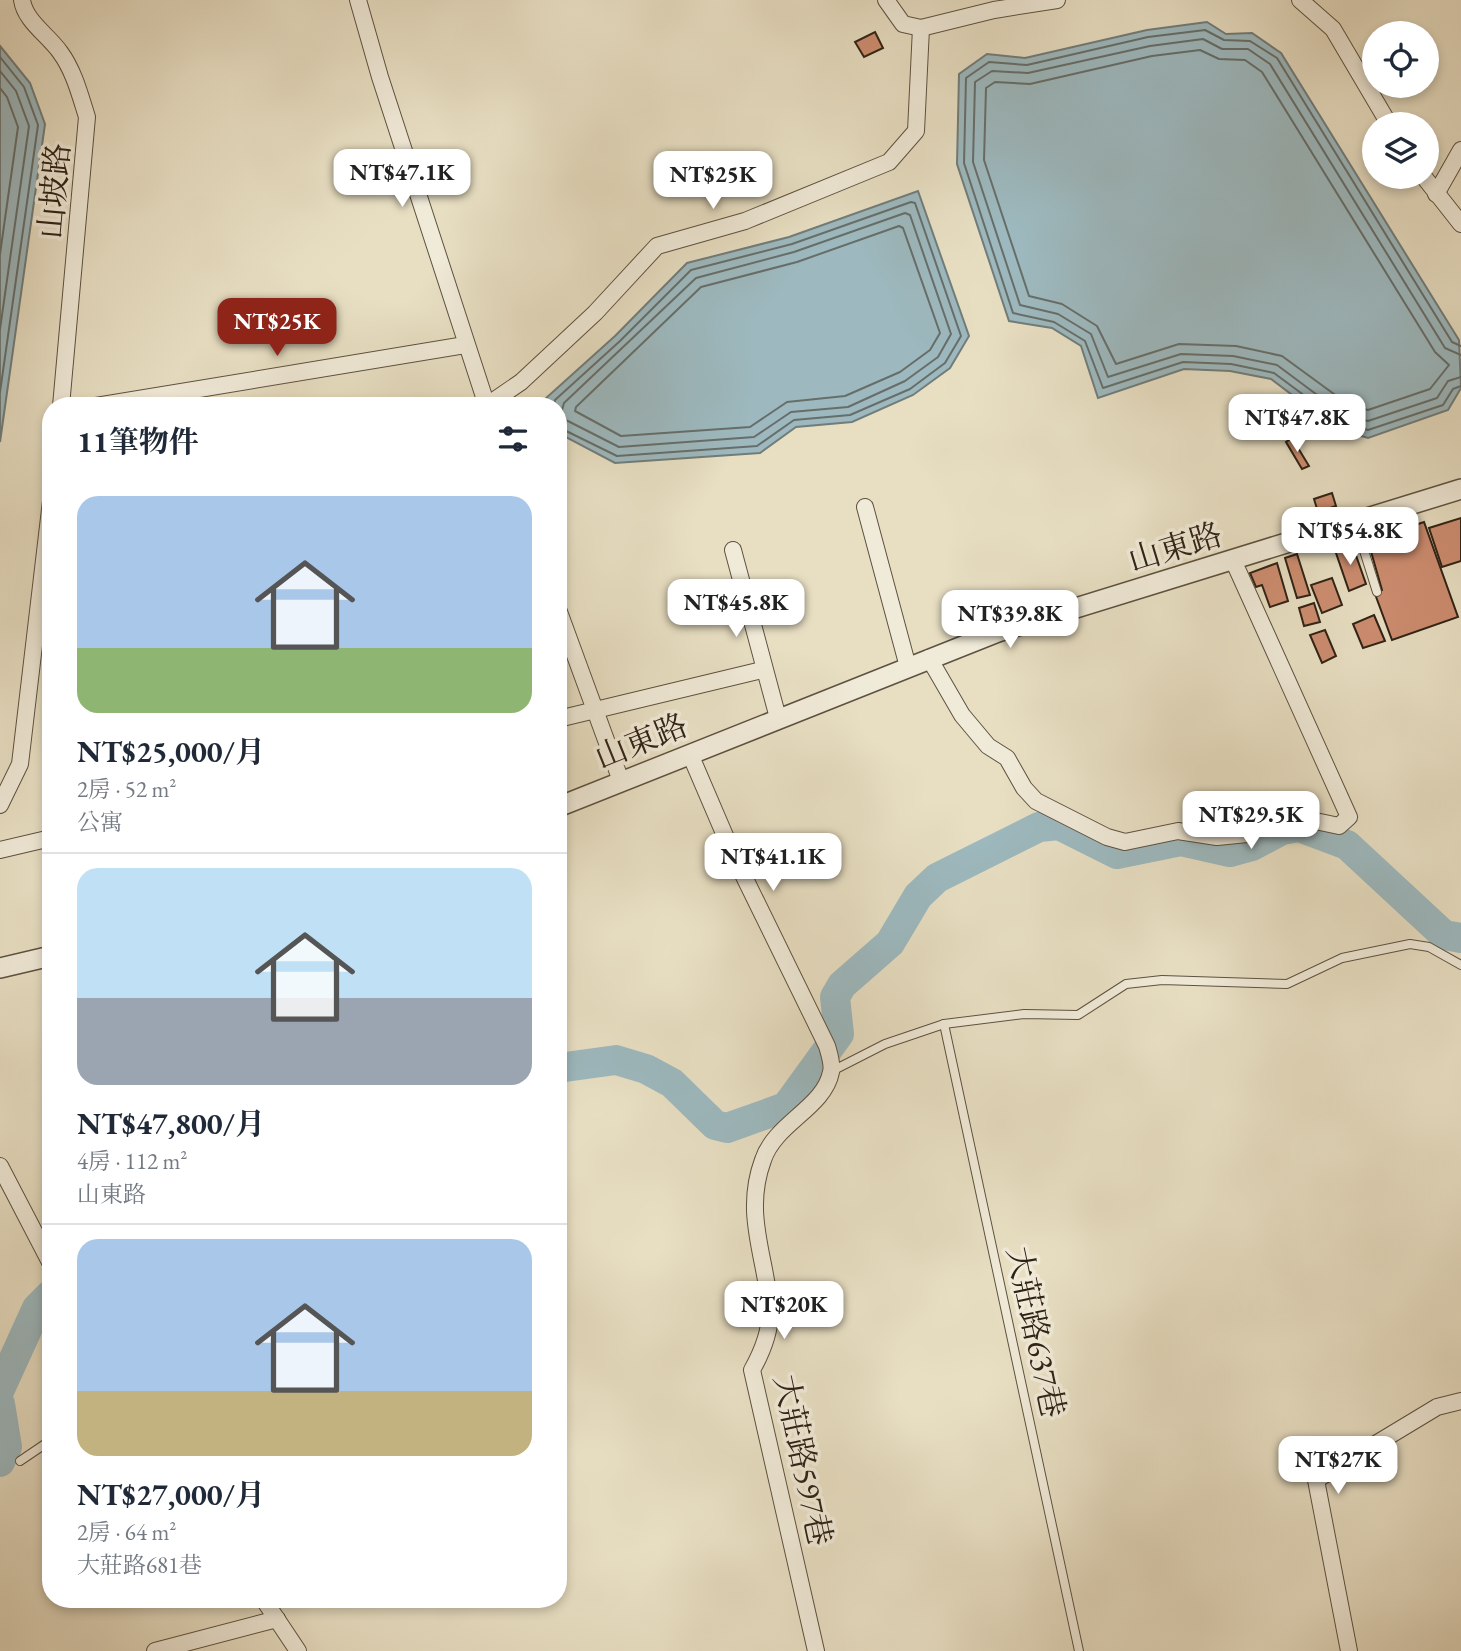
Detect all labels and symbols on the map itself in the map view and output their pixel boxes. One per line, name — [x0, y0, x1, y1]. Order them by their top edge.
street label: 山坡路 — [29, 141, 79, 241]
pin: NT$47.1K — [330, 150, 474, 209]
pin: NT$25K — [656, 152, 770, 211]
pin: NT$25K — [220, 298, 334, 358]
pin: NT$47.8K — [1225, 394, 1369, 454]
pin: NT$54.8K — [1278, 508, 1422, 567]
street label: 山東路 — [1123, 513, 1227, 581]
pin: NT$45.8K — [664, 580, 808, 639]
pin: NT$39.8K — [938, 590, 1082, 650]
street label: 山東路 — [589, 704, 693, 778]
pin: NT$29.5K — [1179, 792, 1323, 851]
pin: NT$41.1K — [701, 834, 845, 893]
street label: 大莊路637巷 — [997, 1242, 1075, 1422]
pin: NT$20K — [727, 1282, 841, 1341]
street label: 大莊路597巷 — [764, 1370, 842, 1550]
pin: NT$27K — [1281, 1436, 1395, 1496]

